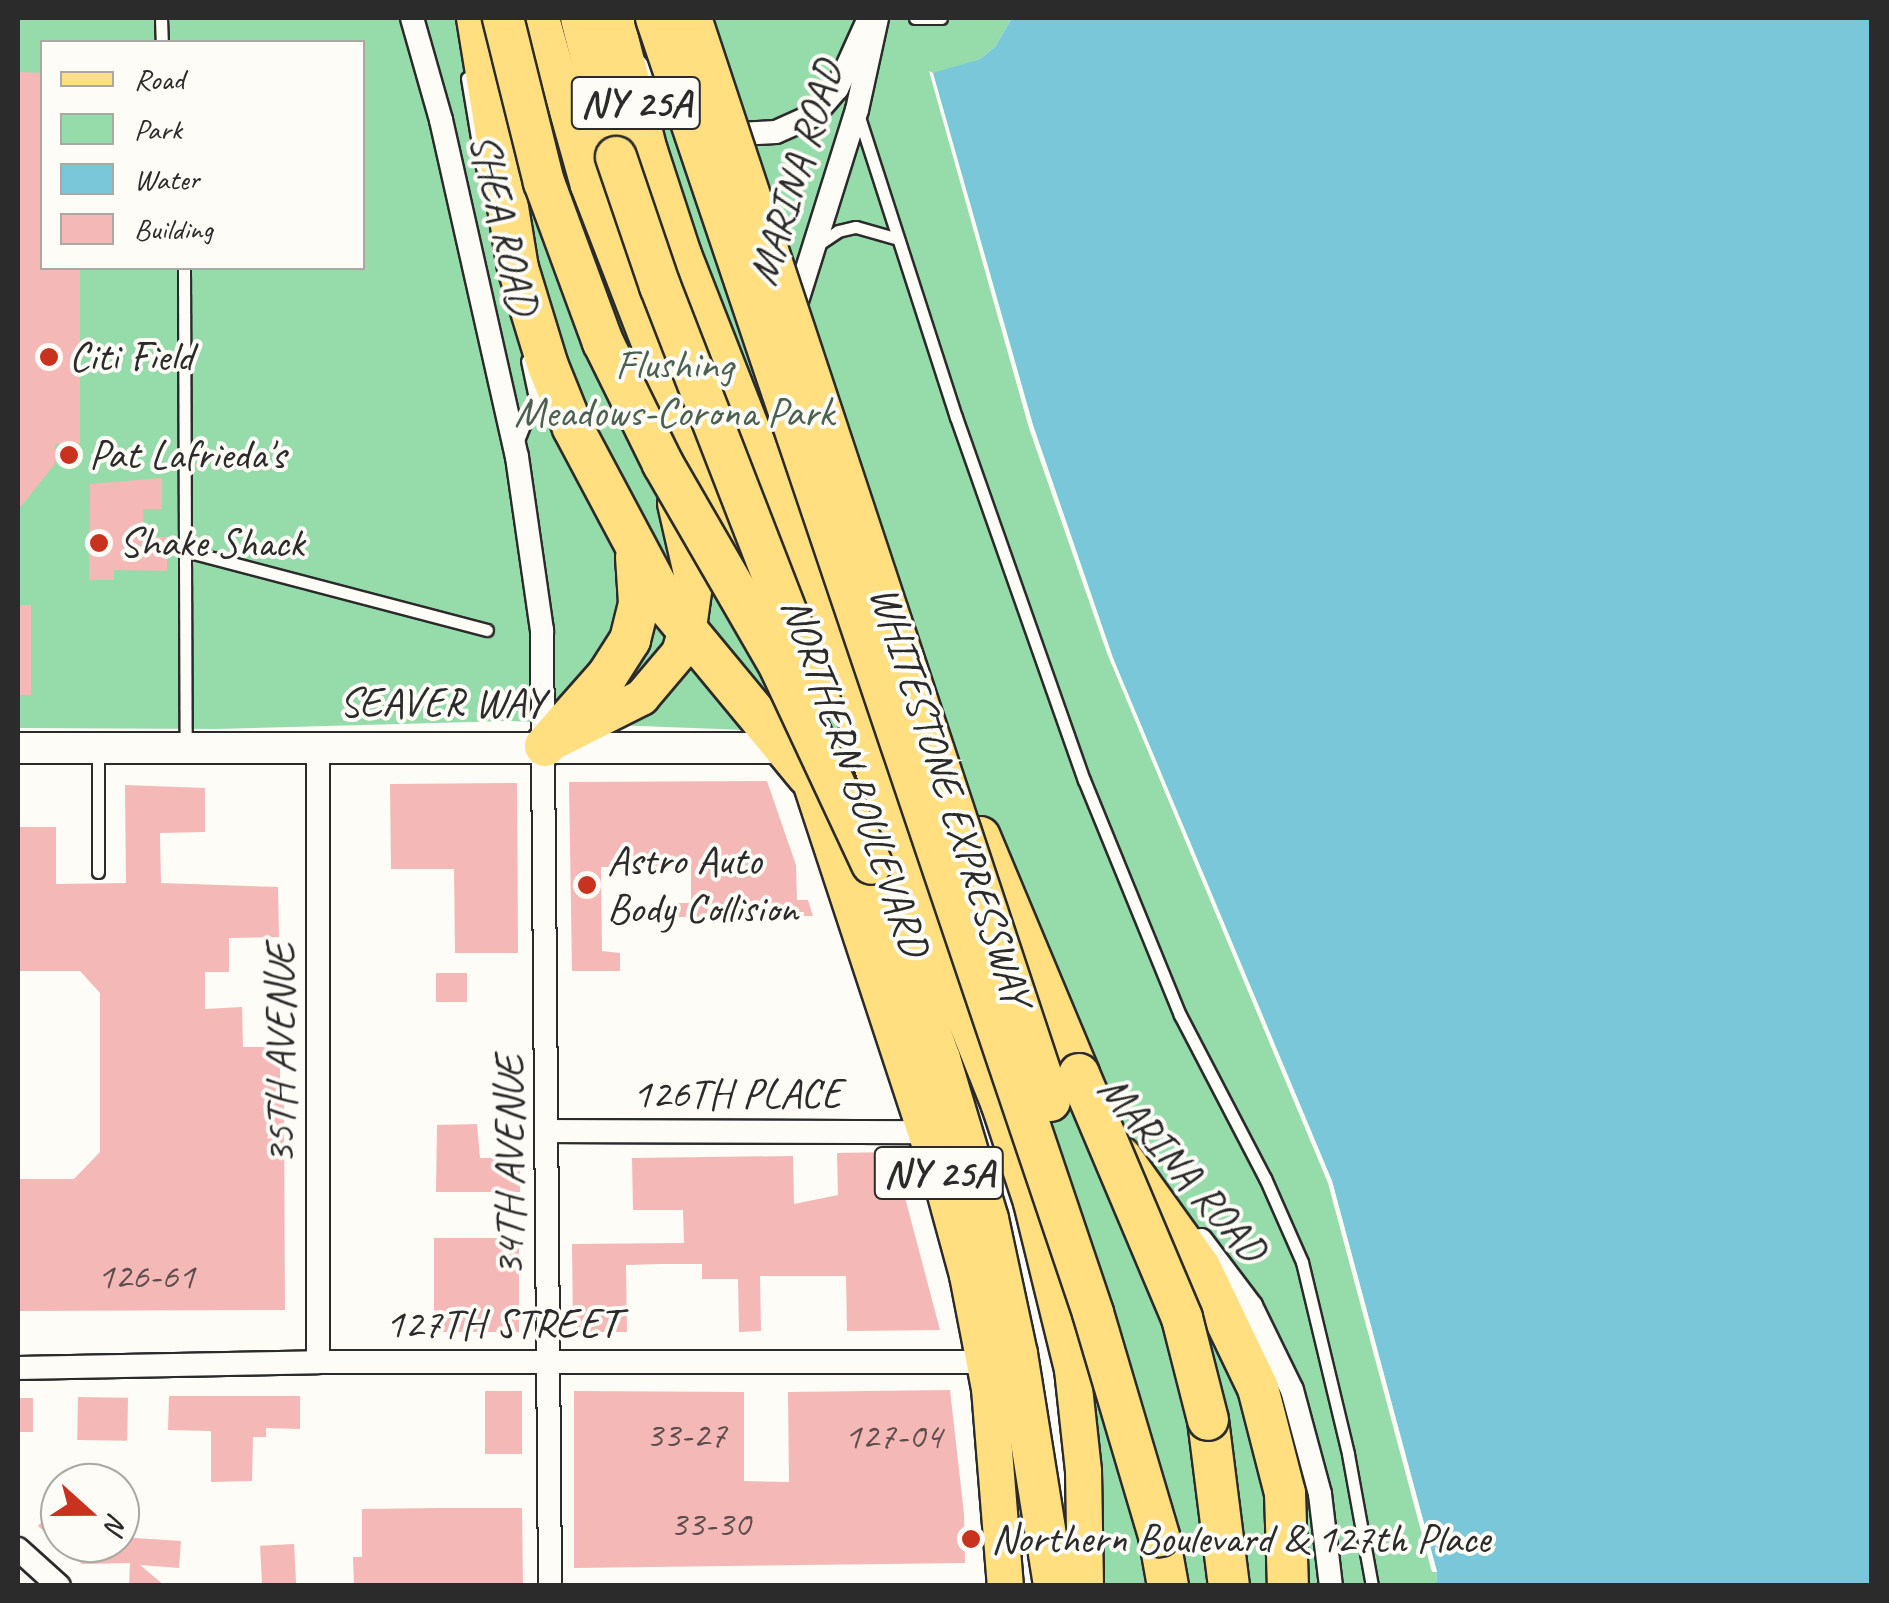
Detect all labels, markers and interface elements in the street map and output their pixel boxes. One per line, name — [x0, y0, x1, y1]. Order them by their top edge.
legend — [40, 40, 365, 270]
street label: MARINA ROAD — [738, 55, 854, 291]
text: Road — [134, 60, 184, 98]
road number: NY 25A — [568, 68, 704, 138]
text: Park — [134, 110, 182, 148]
street label: SHEA ROAD — [458, 128, 548, 320]
text: Water — [134, 160, 199, 198]
text: Building — [134, 210, 213, 248]
place label: Citi Field — [69, 332, 193, 382]
park label: Flushing Meadows-Corona Park — [514, 340, 834, 438]
marker: Citi Field — [38, 346, 60, 368]
place label: Pat Lafrieda's — [89, 430, 288, 480]
marker: Pat Lafrieda's — [58, 444, 80, 466]
place label: Shake Shack — [119, 518, 306, 568]
marker: Shake Shack — [88, 532, 110, 554]
street label: WHITESTONE EXPRESSWAY — [859, 581, 1041, 1011]
street label: NORTHERN BOULEVARD — [770, 591, 940, 963]
street label: SEAVER WAY — [339, 678, 545, 728]
place label: Astro Auto Body Collision — [607, 836, 797, 934]
marker: Astro Auto Body Collision — [576, 874, 598, 896]
street label: 35TH AVENUE — [256, 945, 306, 1163]
street label: 34TH AVENUE — [485, 1057, 535, 1275]
street label: MARINA ROAD — [1087, 1065, 1277, 1273]
street label: 126TH PLACE — [632, 1069, 842, 1119]
road number: NY 25A — [872, 1138, 1006, 1208]
house number: 126-61 — [97, 1253, 195, 1299]
street label: 127TH STREET — [385, 1299, 619, 1349]
house number: 33-27 — [646, 1412, 726, 1458]
house number: 127-04 — [844, 1413, 942, 1459]
north arrow — [40, 1463, 140, 1563]
house number: 33-30 — [670, 1501, 750, 1547]
text: N — [97, 1509, 136, 1538]
place label: Northern Boulevard & 127th Place — [991, 1514, 1491, 1564]
marker: Northern Boulevard & 127th Place — [960, 1528, 982, 1550]

